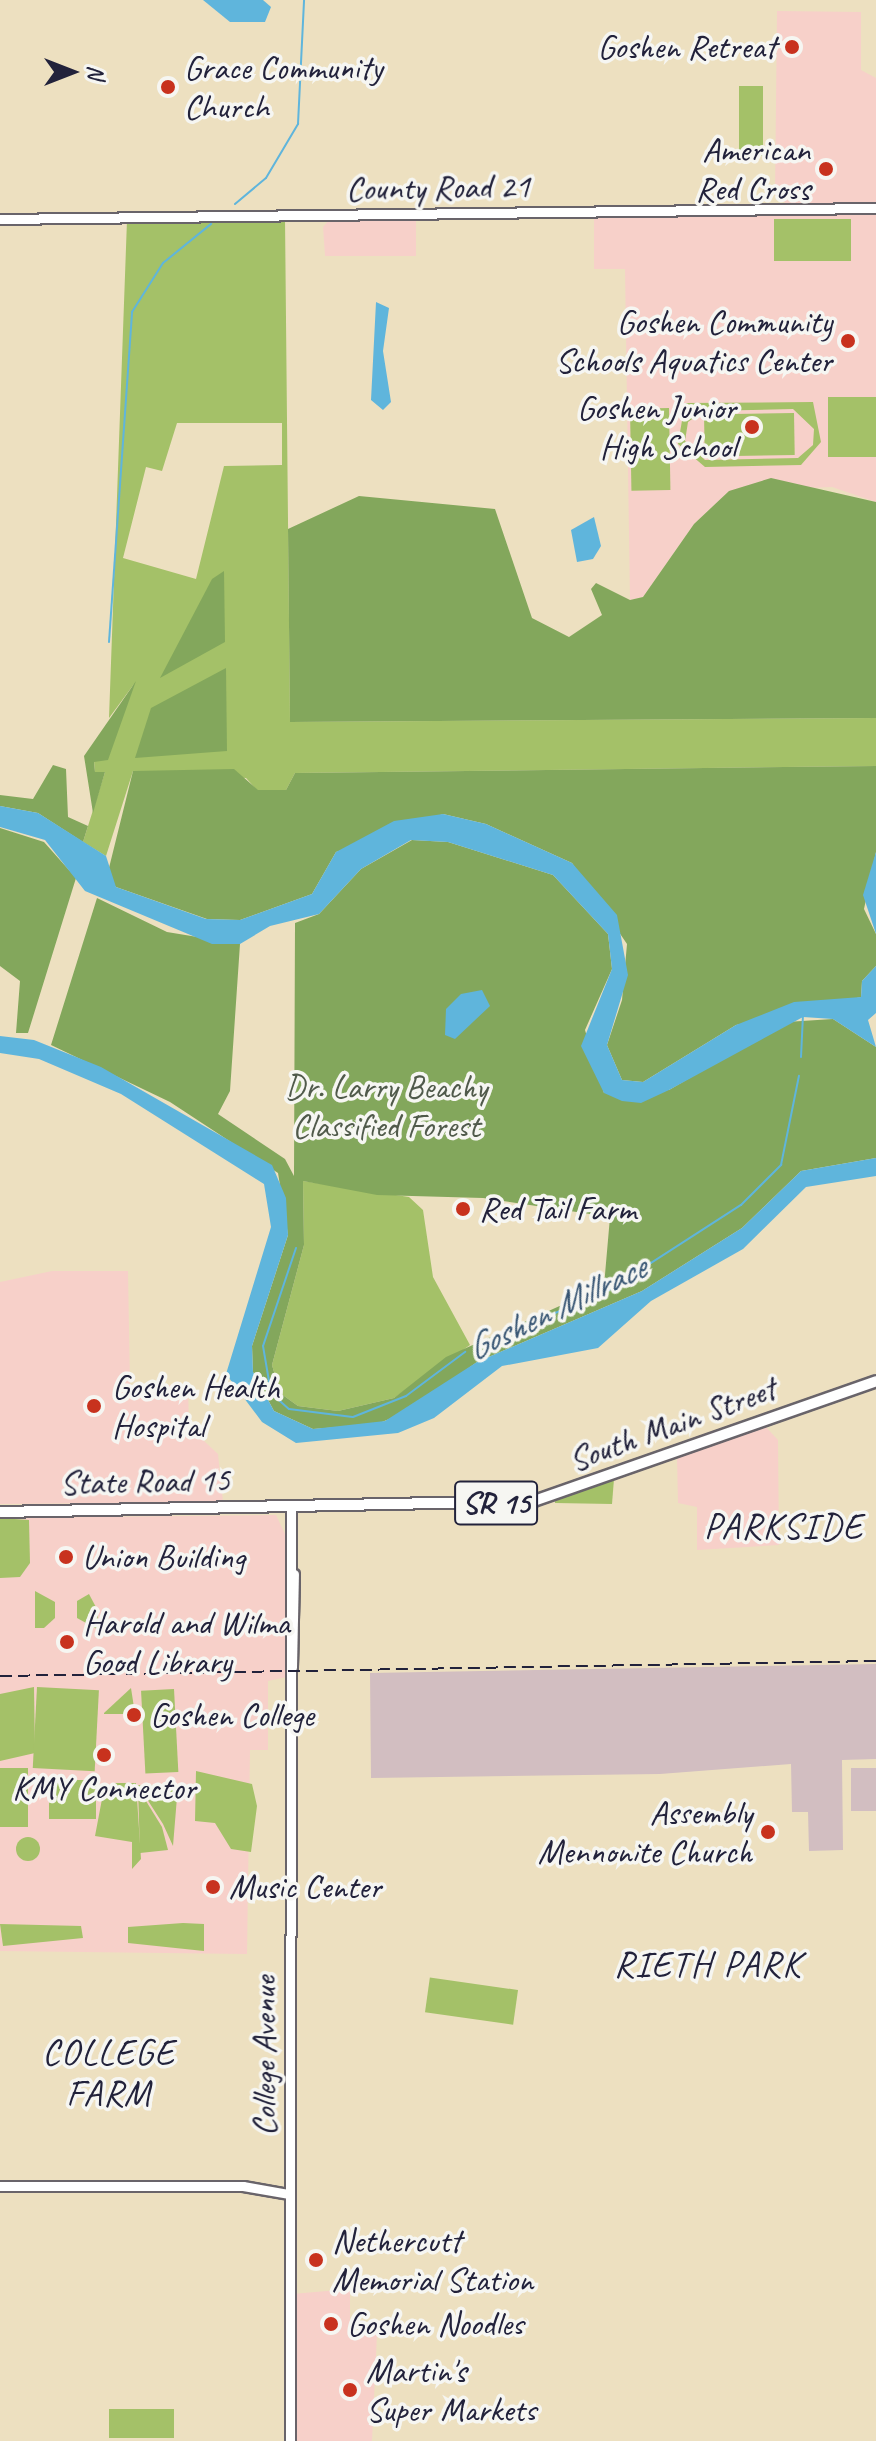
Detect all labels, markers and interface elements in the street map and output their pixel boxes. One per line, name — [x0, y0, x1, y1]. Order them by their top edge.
place label: Goshen Retreat — [597, 27, 776, 67]
north arrow — [32, 32, 112, 112]
marker: Goshen Retreat — [783, 38, 801, 56]
place label: Grace Community Church — [184, 47, 384, 126]
text: N — [82, 65, 110, 79]
marker: Grace Community Church — [159, 78, 177, 96]
place label: American Red Cross — [696, 129, 810, 208]
marker: American Red Cross — [817, 160, 835, 178]
street label: County Road 21 — [346, 165, 530, 209]
place label: Goshen Community Schools Aquatics Center — [557, 301, 832, 380]
marker: Goshen Community Schools Aquatics Center — [839, 332, 857, 350]
place label: Goshen Junior High School — [578, 387, 736, 466]
marker: Goshen Junior High School — [743, 418, 761, 436]
park label: Dr. Larry Beachy Classified Forest — [285, 1066, 487, 1146]
place label: Red Tail Farm — [479, 1189, 640, 1229]
marker: Red Tail Farm — [454, 1200, 472, 1218]
water label: Goshen Millrace — [460, 1246, 652, 1370]
place label: Goshen Health Hospital — [112, 1366, 278, 1446]
street label: South Main Street — [562, 1367, 782, 1481]
marker: Goshen Health Hospital — [83, 1395, 105, 1417]
street label: State Road 15 — [60, 1459, 230, 1503]
road number: SR 15 — [454, 1475, 538, 1531]
district label: PARKSIDE — [705, 1505, 863, 1549]
place label: Union Building — [82, 1537, 245, 1577]
marker: Union Building — [57, 1548, 75, 1566]
place label: Harold and Wilma Good Library — [83, 1602, 292, 1682]
marker: Harold and Wilma Good Library — [58, 1633, 76, 1651]
place label: Goshen College — [150, 1695, 314, 1735]
marker: Goshen College — [125, 1706, 143, 1724]
marker: KMY Connector — [95, 1746, 113, 1764]
place label: KMY Connector — [12, 1768, 196, 1808]
place label: Assembly Mennonite Church — [537, 1792, 752, 1872]
marker: Assembly Mennonite Church — [759, 1823, 777, 1841]
place label: Music Center — [229, 1867, 381, 1907]
marker: Music Center — [204, 1878, 222, 1896]
district label: RIETH PARK — [615, 1943, 801, 1987]
street label: College Avenue — [244, 1976, 284, 2136]
district label: COLLEGE FARM — [43, 2030, 175, 2115]
place label: Nethercutt Memorial Station — [332, 2220, 534, 2300]
marker: Nethercutt Memorial Station — [307, 2251, 325, 2269]
place label: Goshen Noodles — [347, 2304, 523, 2344]
marker: Goshen Noodles — [322, 2315, 340, 2333]
place label: Martin's Super Markets — [366, 2350, 537, 2430]
marker: Martin's Super Markets — [341, 2381, 359, 2399]

